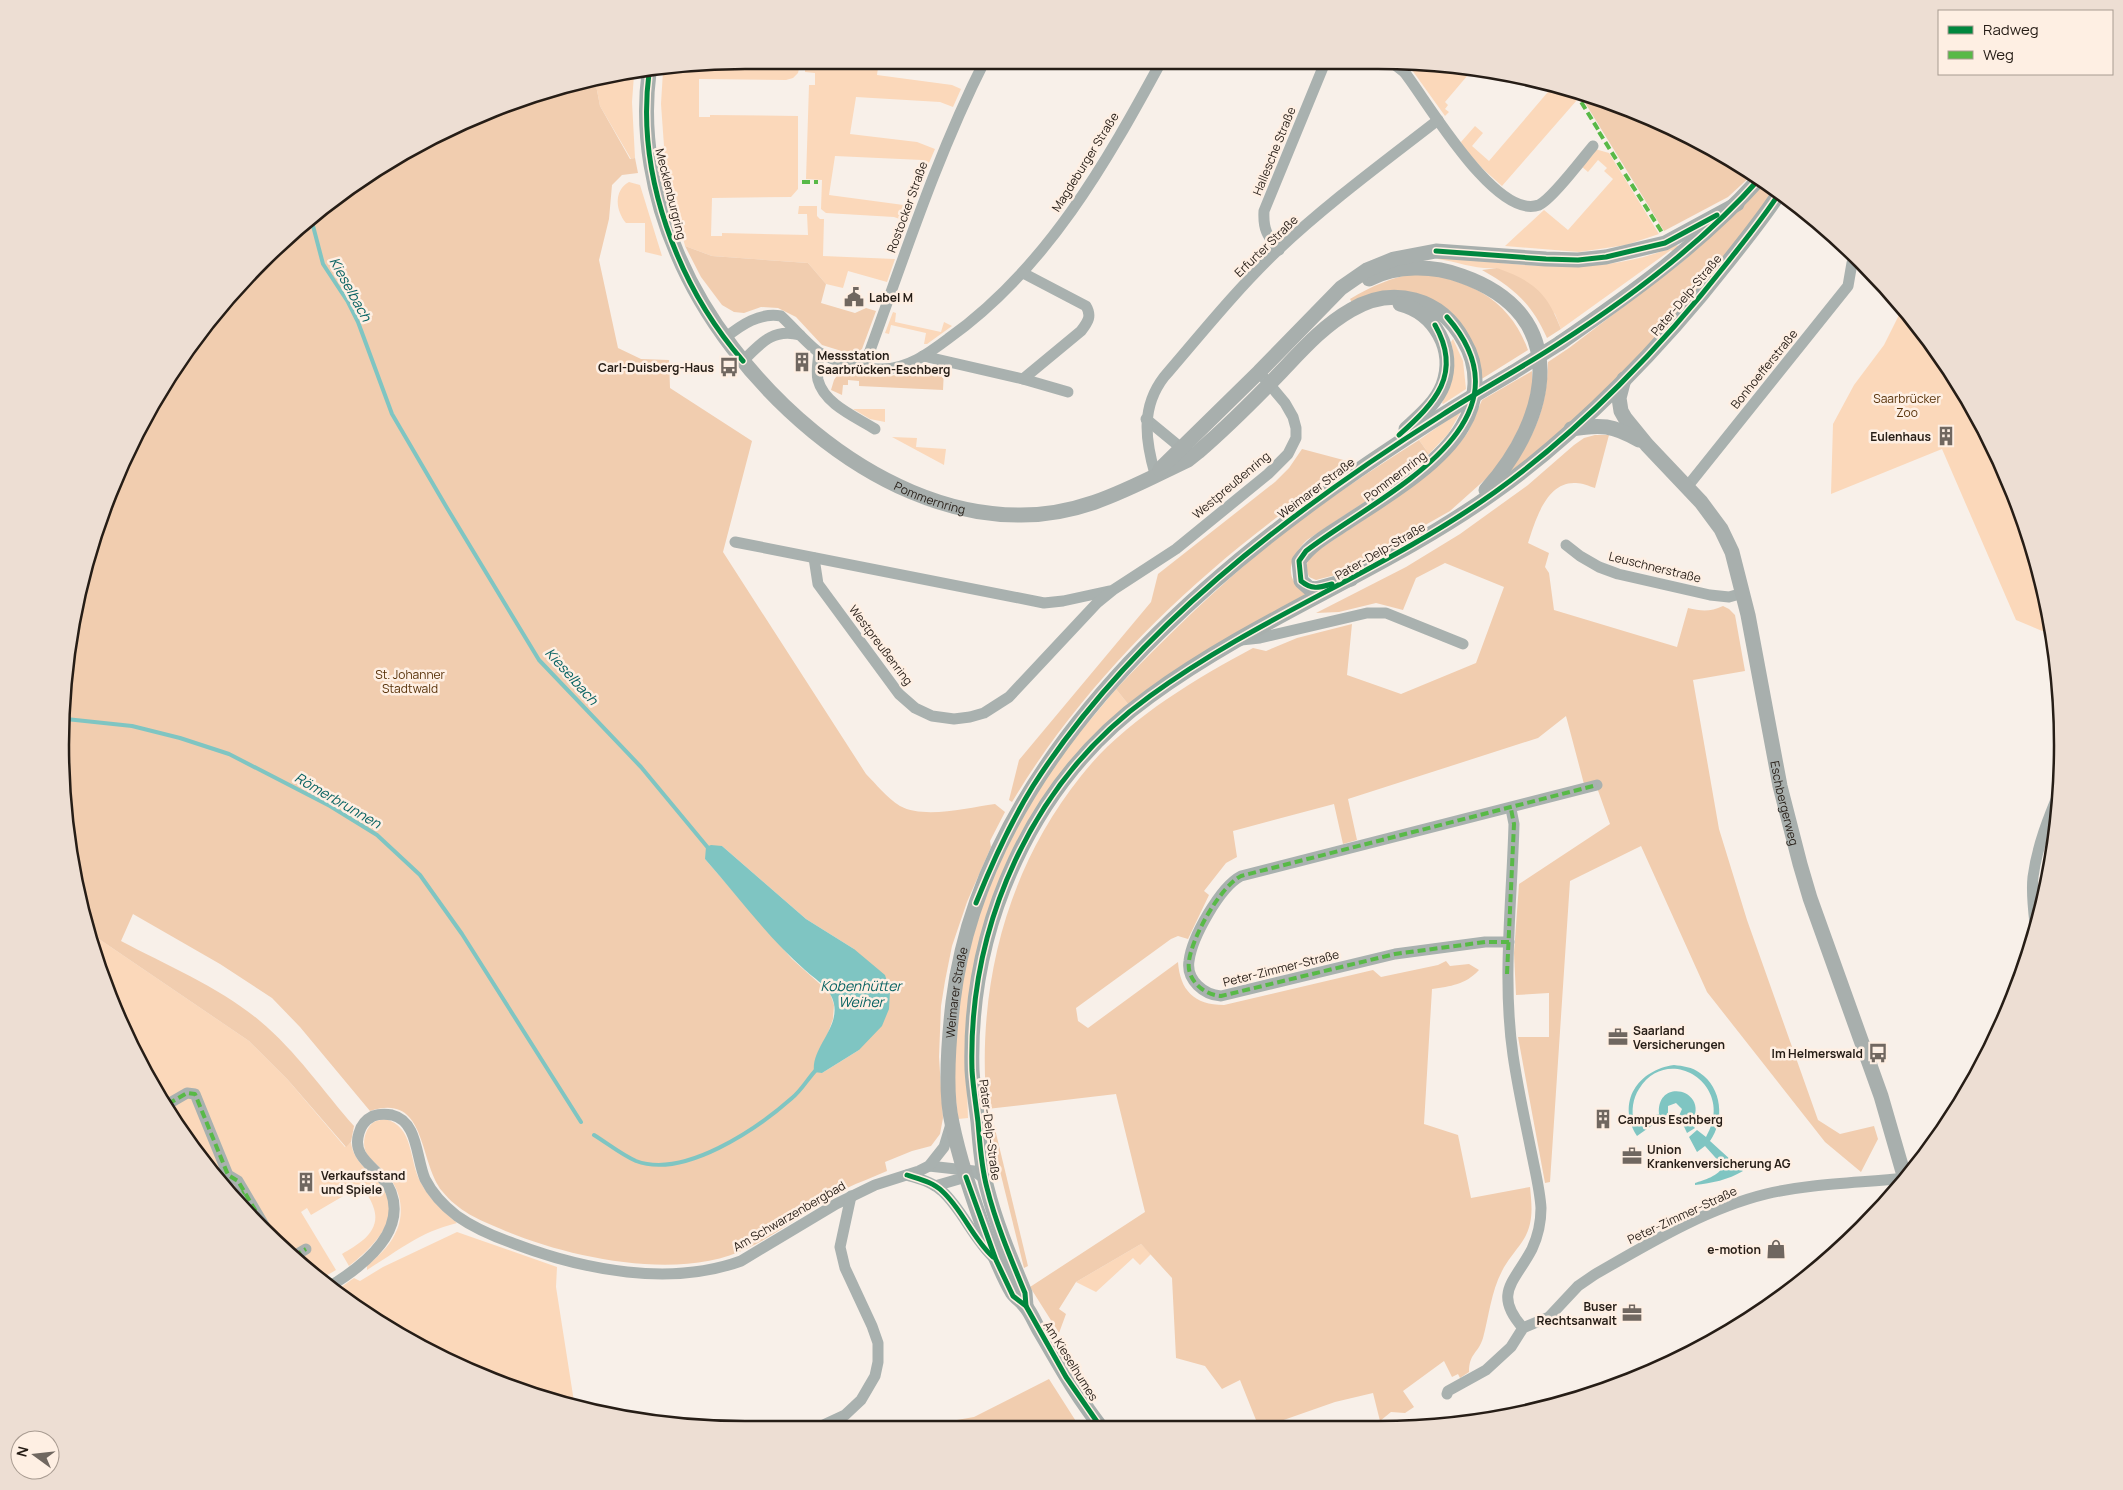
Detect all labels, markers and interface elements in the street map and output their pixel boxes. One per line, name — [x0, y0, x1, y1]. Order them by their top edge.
legend — [1938, 10, 2113, 75]
text: Radweg — [1983, 19, 2039, 40]
text: Weg — [1983, 44, 2014, 65]
street label: Hallesche Straße — [1248, 104, 1300, 198]
street label: Magdeburger Straße — [1048, 109, 1122, 215]
street label: Mecklenburgring — [651, 147, 691, 241]
street label: Rostocker Straße — [883, 159, 931, 255]
street label: Erfurter Straße — [1230, 211, 1302, 281]
street label: Pater-Delp-Straße — [1647, 251, 1725, 339]
water label: Kieselbach — [326, 253, 377, 325]
public building icon: Label M — [843, 286, 865, 308]
place label: Label M — [869, 289, 913, 306]
street label: Bonhoefferstraße — [1727, 326, 1801, 412]
place label: Messstation Saarbrücken-Eschberg — [817, 347, 951, 378]
building icon: Messstation Saarbrücken-Eschberg — [791, 351, 813, 373]
bus stop icon: Carl-Duisberg-Haus — [718, 356, 740, 378]
place label: Carl-Duisberg-Haus — [598, 359, 714, 376]
park label: Saarbrücker Zoo — [1873, 390, 1941, 421]
building icon: Eulenhaus — [1935, 425, 1957, 447]
place label: Eulenhaus — [1870, 428, 1931, 445]
street label: Westpreußenring — [1189, 447, 1273, 523]
street label: Pommernring — [1360, 447, 1430, 505]
street label: Weimarer Straße — [1274, 453, 1358, 523]
street label: Pommernring — [892, 477, 967, 518]
street label: Pater-Delp-Straße — [1332, 518, 1428, 584]
street label: Leuschnerstraße — [1607, 547, 1703, 587]
street label: Westpreußenring — [845, 601, 917, 689]
water label: Kieselbach — [541, 643, 603, 709]
park label: St. Johanner Stadtwald — [375, 666, 445, 697]
street label: Eschbergerweg — [1767, 759, 1803, 847]
water label: Römerbrunnen — [291, 768, 385, 833]
street label: Weimarer Straße — [941, 945, 971, 1039]
street label: Peter-Zimmer-Straße — [1221, 945, 1341, 991]
water label: Kobenhütter Weiher — [821, 976, 903, 1011]
place label: Saarland Versicherungen — [1633, 1022, 1725, 1053]
office icon: Saarland Versicherungen — [1607, 1026, 1629, 1048]
bus stop icon: Im Helmerswald — [1867, 1042, 1889, 1064]
place label: Im Helmerswald — [1772, 1045, 1863, 1062]
street label: Pater-Delp-Straße — [975, 1078, 1005, 1182]
building icon: Campus Eschberg — [1592, 1108, 1614, 1130]
place label: Campus Eschberg — [1618, 1111, 1723, 1128]
place label: Union Krankenversicherung AG — [1647, 1141, 1791, 1172]
office icon: Union Krankenversicherung AG — [1621, 1145, 1643, 1167]
place label: Verkaufsstand und Spiele — [321, 1167, 405, 1198]
building icon: Verkaufsstand und Spiele — [295, 1171, 317, 1193]
street label: Am Schwarzenbergbad — [730, 1177, 848, 1255]
street label: Peter-Zimmer-Straße — [1624, 1182, 1740, 1248]
shop icon: e-motion — [1765, 1238, 1787, 1260]
place label: e-motion — [1707, 1241, 1761, 1258]
place label: Buser Rechtsanwalt — [1537, 1298, 1617, 1329]
office icon: Buser Rechtsanwalt — [1621, 1302, 1643, 1324]
street label: Am Kieselhumes — [1040, 1318, 1102, 1404]
north arrow — [10, 1430, 60, 1480]
text: N — [11, 1444, 32, 1459]

